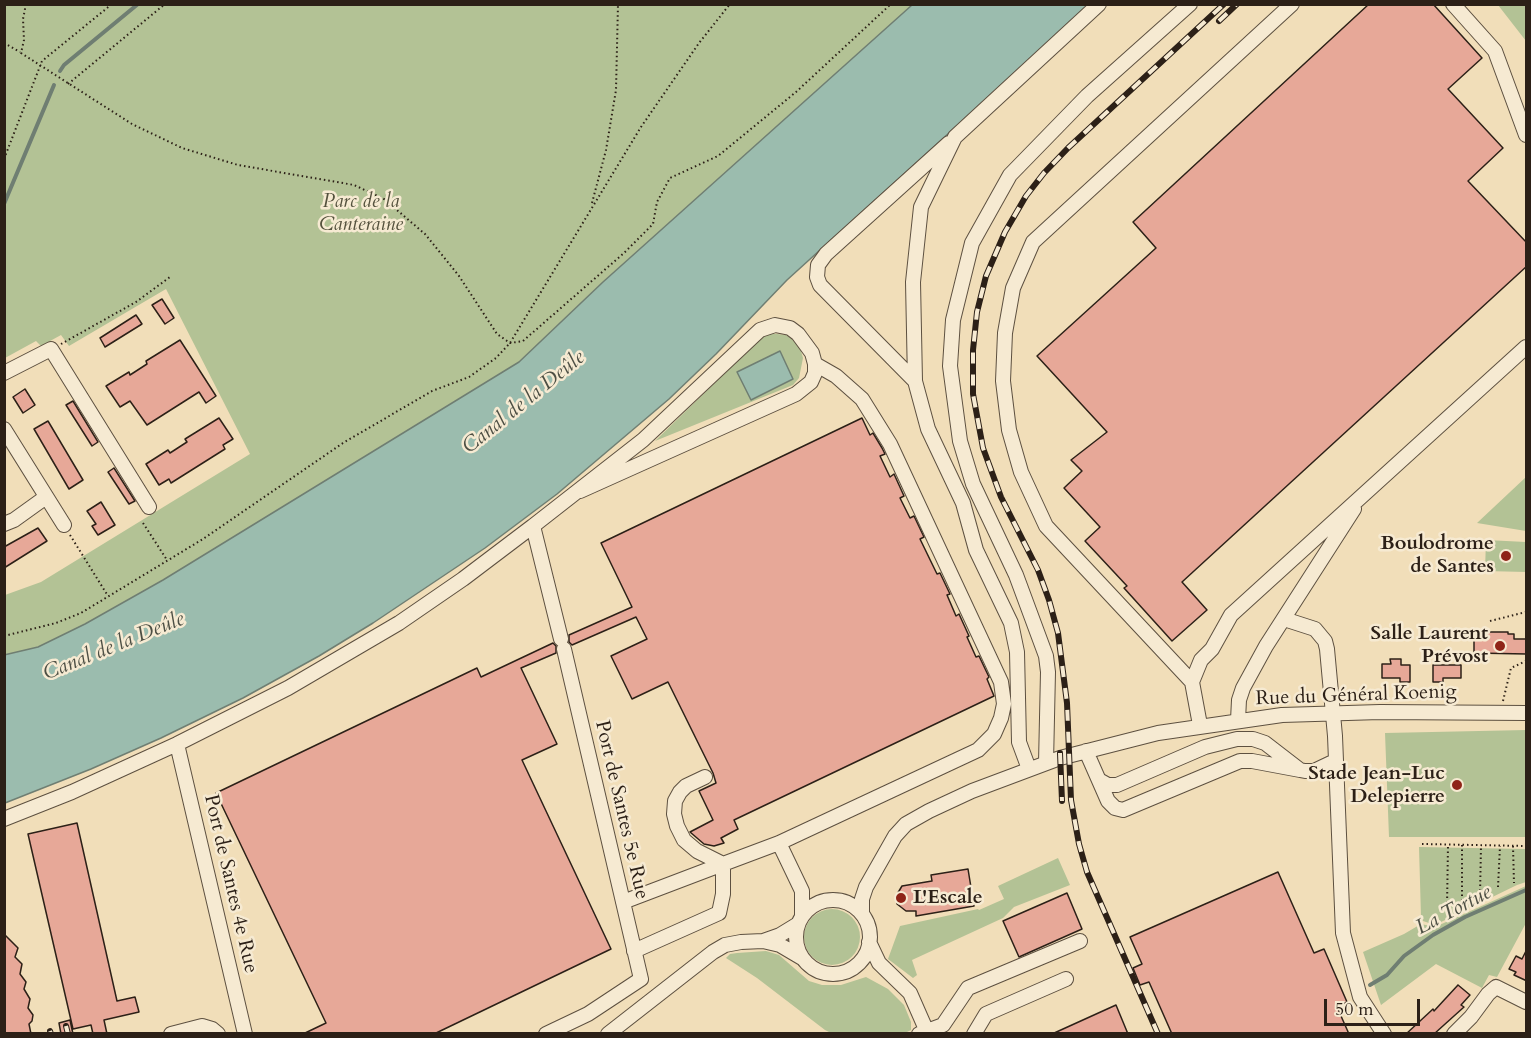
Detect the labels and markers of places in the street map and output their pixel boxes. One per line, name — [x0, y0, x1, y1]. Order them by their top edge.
place label: Boulodrome de Santes — [1380, 532, 1494, 579]
marker: Boulodrome de Santes — [1499, 549, 1513, 563]
place label: Salle Laurent Prévost — [1371, 622, 1488, 669]
marker: Salle Laurent Prévost — [1493, 639, 1507, 653]
place label: Stade Jean-Luc Delepierre — [1308, 762, 1445, 809]
marker: Stade Jean-Luc Delepierre — [1450, 778, 1464, 792]
place label: L'Escale — [913, 886, 983, 910]
marker: L'Escale — [894, 891, 908, 905]

